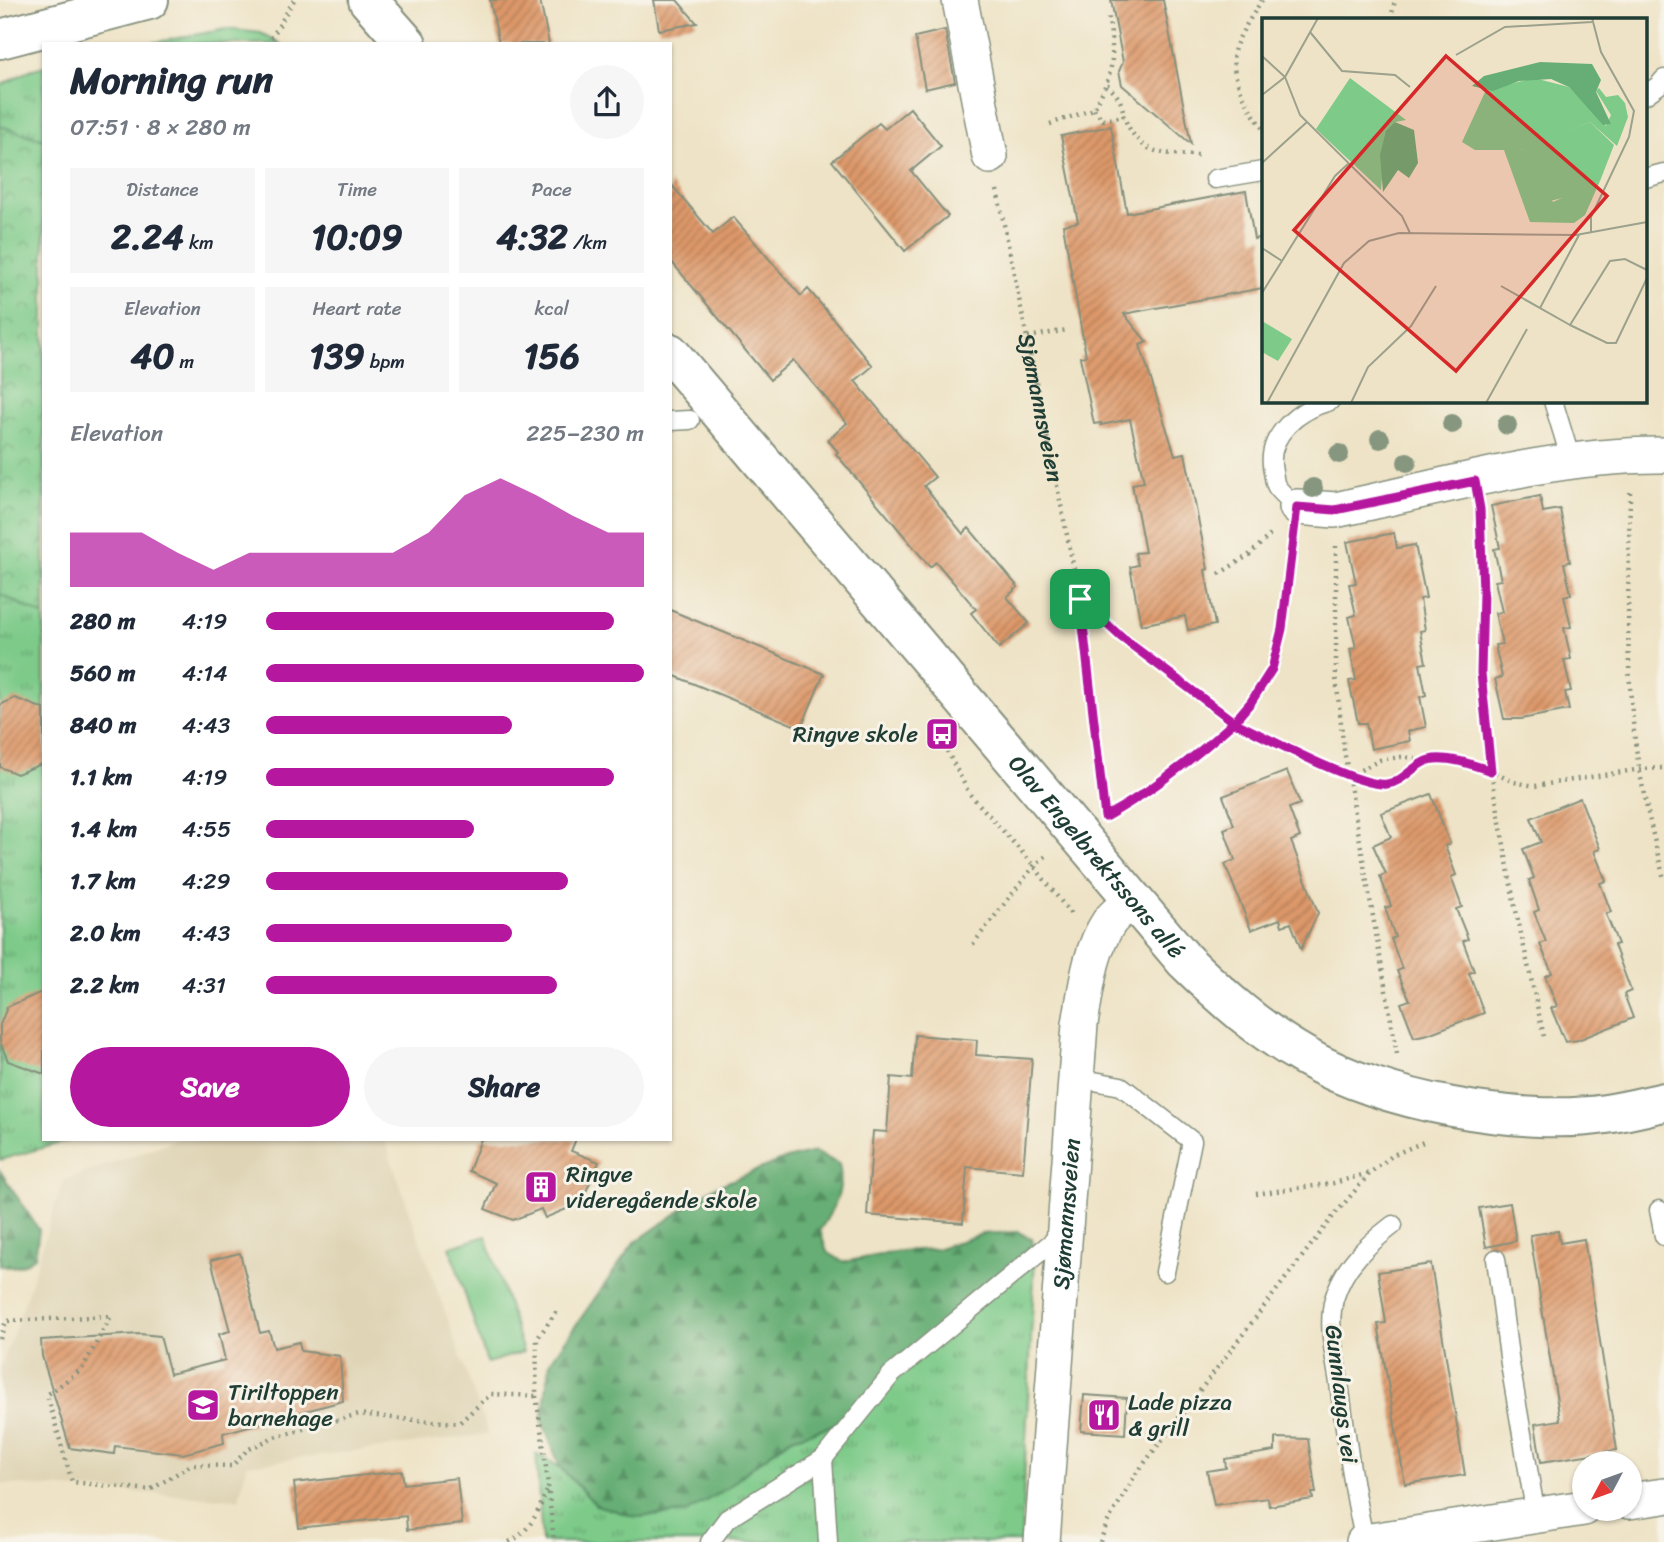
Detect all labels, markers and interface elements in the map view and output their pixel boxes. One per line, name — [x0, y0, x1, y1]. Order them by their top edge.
inset map — [1262, 18, 1646, 402]
text: Morning run — [70, 47, 273, 114]
button: share — [570, 65, 644, 139]
text: 07:51 · 8 × 280 m — [70, 107, 251, 148]
text: Distance — [126, 173, 198, 206]
text: Time — [337, 173, 377, 206]
text: Pace — [532, 173, 572, 206]
text: 2.24 — [111, 206, 184, 268]
text: 10:09 — [311, 206, 403, 268]
text: 4:32 — [496, 206, 568, 268]
text: km — [184, 226, 214, 259]
text: /km — [568, 226, 607, 259]
text: Elevation — [124, 292, 201, 325]
text: Heart rate — [312, 292, 402, 325]
text: kcal — [534, 292, 569, 325]
text: 40 — [131, 325, 175, 387]
text: 139 — [309, 325, 365, 387]
text: 156 — [524, 325, 580, 387]
street label: Sjømannsveien — [1006, 329, 1076, 486]
text: m — [175, 345, 194, 378]
text: bpm — [365, 345, 405, 378]
text: Elevation — [70, 413, 163, 454]
text: 225–230 m — [526, 413, 644, 454]
pin — [1050, 569, 1110, 629]
icon: arrive — [1061, 580, 1099, 618]
text: 280 m — [70, 601, 135, 642]
text: 4:19 — [182, 601, 227, 642]
text: 560 m — [70, 653, 135, 694]
text: 4:14 — [182, 653, 228, 694]
text: 840 m — [70, 705, 136, 746]
text: 4:43 — [182, 705, 230, 746]
place label: Ringve skole — [793, 714, 918, 755]
bus stop icon: Ringve skole — [923, 715, 961, 753]
street label: Olav Engelbrektssons allé — [997, 745, 1195, 969]
text: 1.1 km — [70, 757, 133, 798]
text: 4:19 — [182, 757, 227, 798]
text: 1.4 km — [70, 809, 137, 850]
text: 4:55 — [182, 809, 231, 850]
text: 1.7 km — [70, 861, 136, 902]
text: 4:29 — [182, 861, 231, 902]
text: 2.0 km — [70, 913, 141, 954]
text: 4:43 — [182, 913, 230, 954]
text: 2.2 km — [70, 965, 139, 1006]
text: 4:31 — [182, 965, 226, 1006]
button: Save — [70, 1047, 350, 1127]
button: Share — [364, 1047, 644, 1127]
street label: Sjømannsveien — [1041, 1137, 1093, 1291]
place label: Ringve videregående skole — [566, 1154, 758, 1221]
building icon: Ringve videregående skole — [522, 1168, 560, 1206]
street label: Gunnlaugs vei — [1313, 1323, 1370, 1466]
place label: Tiriltoppen barnehage — [228, 1372, 339, 1439]
place label: Lade pizza & grill — [1128, 1382, 1232, 1449]
school or university icon: Tiriltoppen barnehage — [184, 1386, 222, 1424]
restaurant icon: Lade pizza & grill — [1085, 1396, 1123, 1434]
north arrow — [1572, 1451, 1642, 1521]
map controls — [1572, 1451, 1642, 1521]

